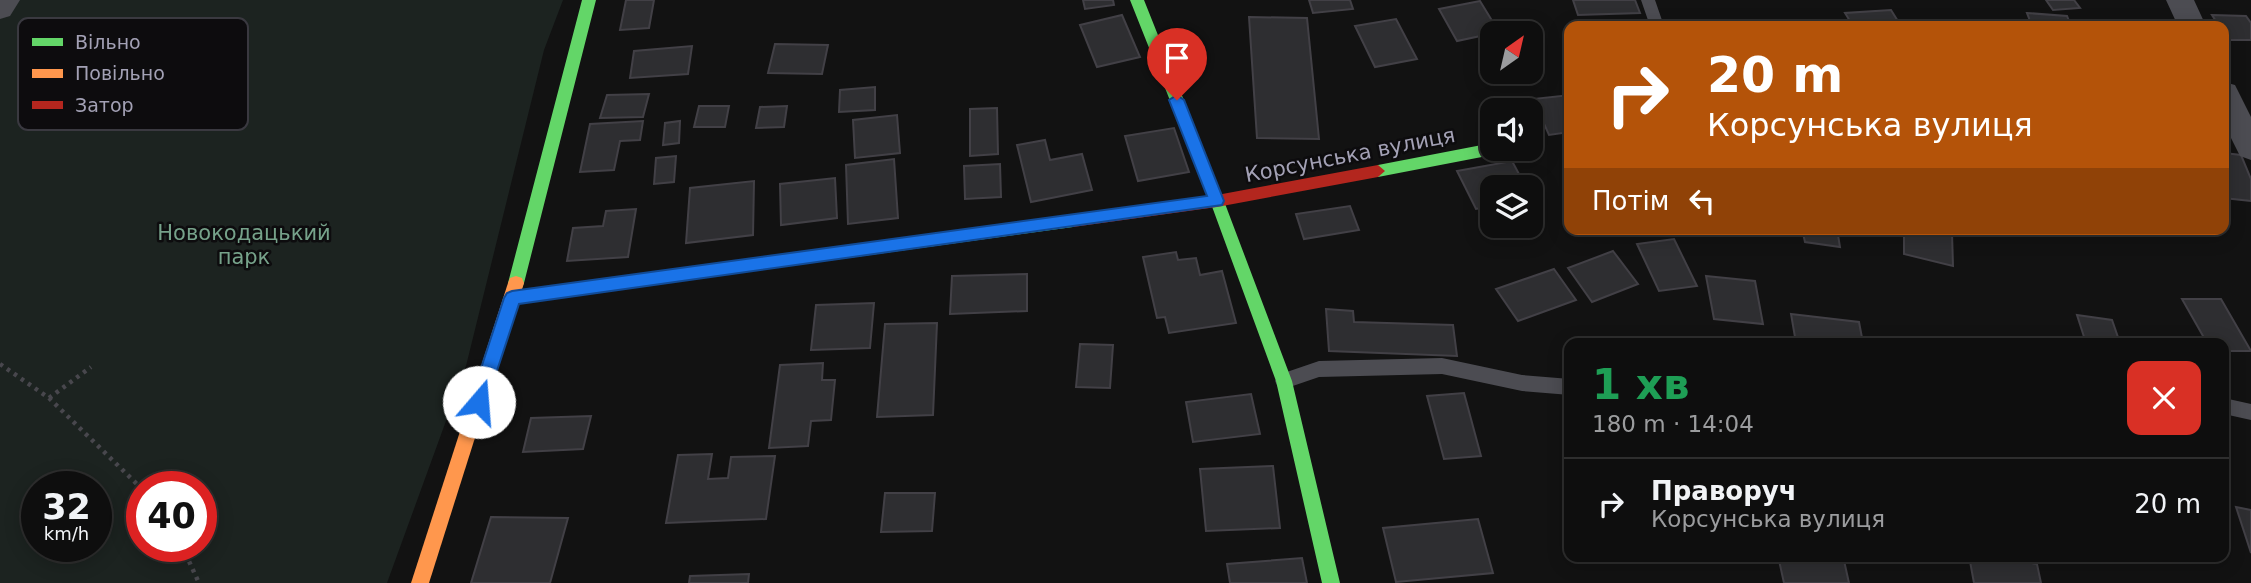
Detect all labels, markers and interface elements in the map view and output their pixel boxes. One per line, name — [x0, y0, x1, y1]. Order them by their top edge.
legend — [18, 18, 248, 130]
north arrow — [1480, 21, 1544, 84]
map controls — [1480, 21, 1543, 238]
pin — [1147, 28, 1207, 100]
text: Вільно — [75, 31, 141, 53]
icon: arrive — [1158, 39, 1196, 77]
text: 20 m — [1707, 47, 1843, 104]
icon: right — [1592, 49, 1683, 140]
text: Повільно — [75, 62, 165, 84]
text: Затор — [75, 94, 134, 116]
button: sound — [1480, 98, 1543, 161]
text: Корсунська вулиця — [1707, 106, 2033, 144]
street label: Корсунська вулиця — [1243, 123, 1457, 187]
button: layers — [1480, 175, 1543, 238]
icon: left — [1683, 182, 1721, 220]
text: Потім — [1592, 186, 1669, 216]
park label: Новокодацький парк — [157, 221, 331, 269]
text: 1 хв — [1592, 360, 1690, 409]
button: close — [2127, 361, 2201, 435]
position arrow — [442, 365, 516, 439]
text: 180 m · 14:04 — [1592, 411, 1754, 437]
speed limit sign: 40 — [126, 471, 217, 562]
text: Праворуч — [1651, 476, 1797, 506]
icon: right — [1592, 485, 1630, 523]
text: 32 — [42, 487, 91, 527]
text: 20 m — [2134, 489, 2201, 519]
text: Корсунська вулиця — [1651, 506, 1885, 532]
text: km/h — [44, 523, 89, 544]

